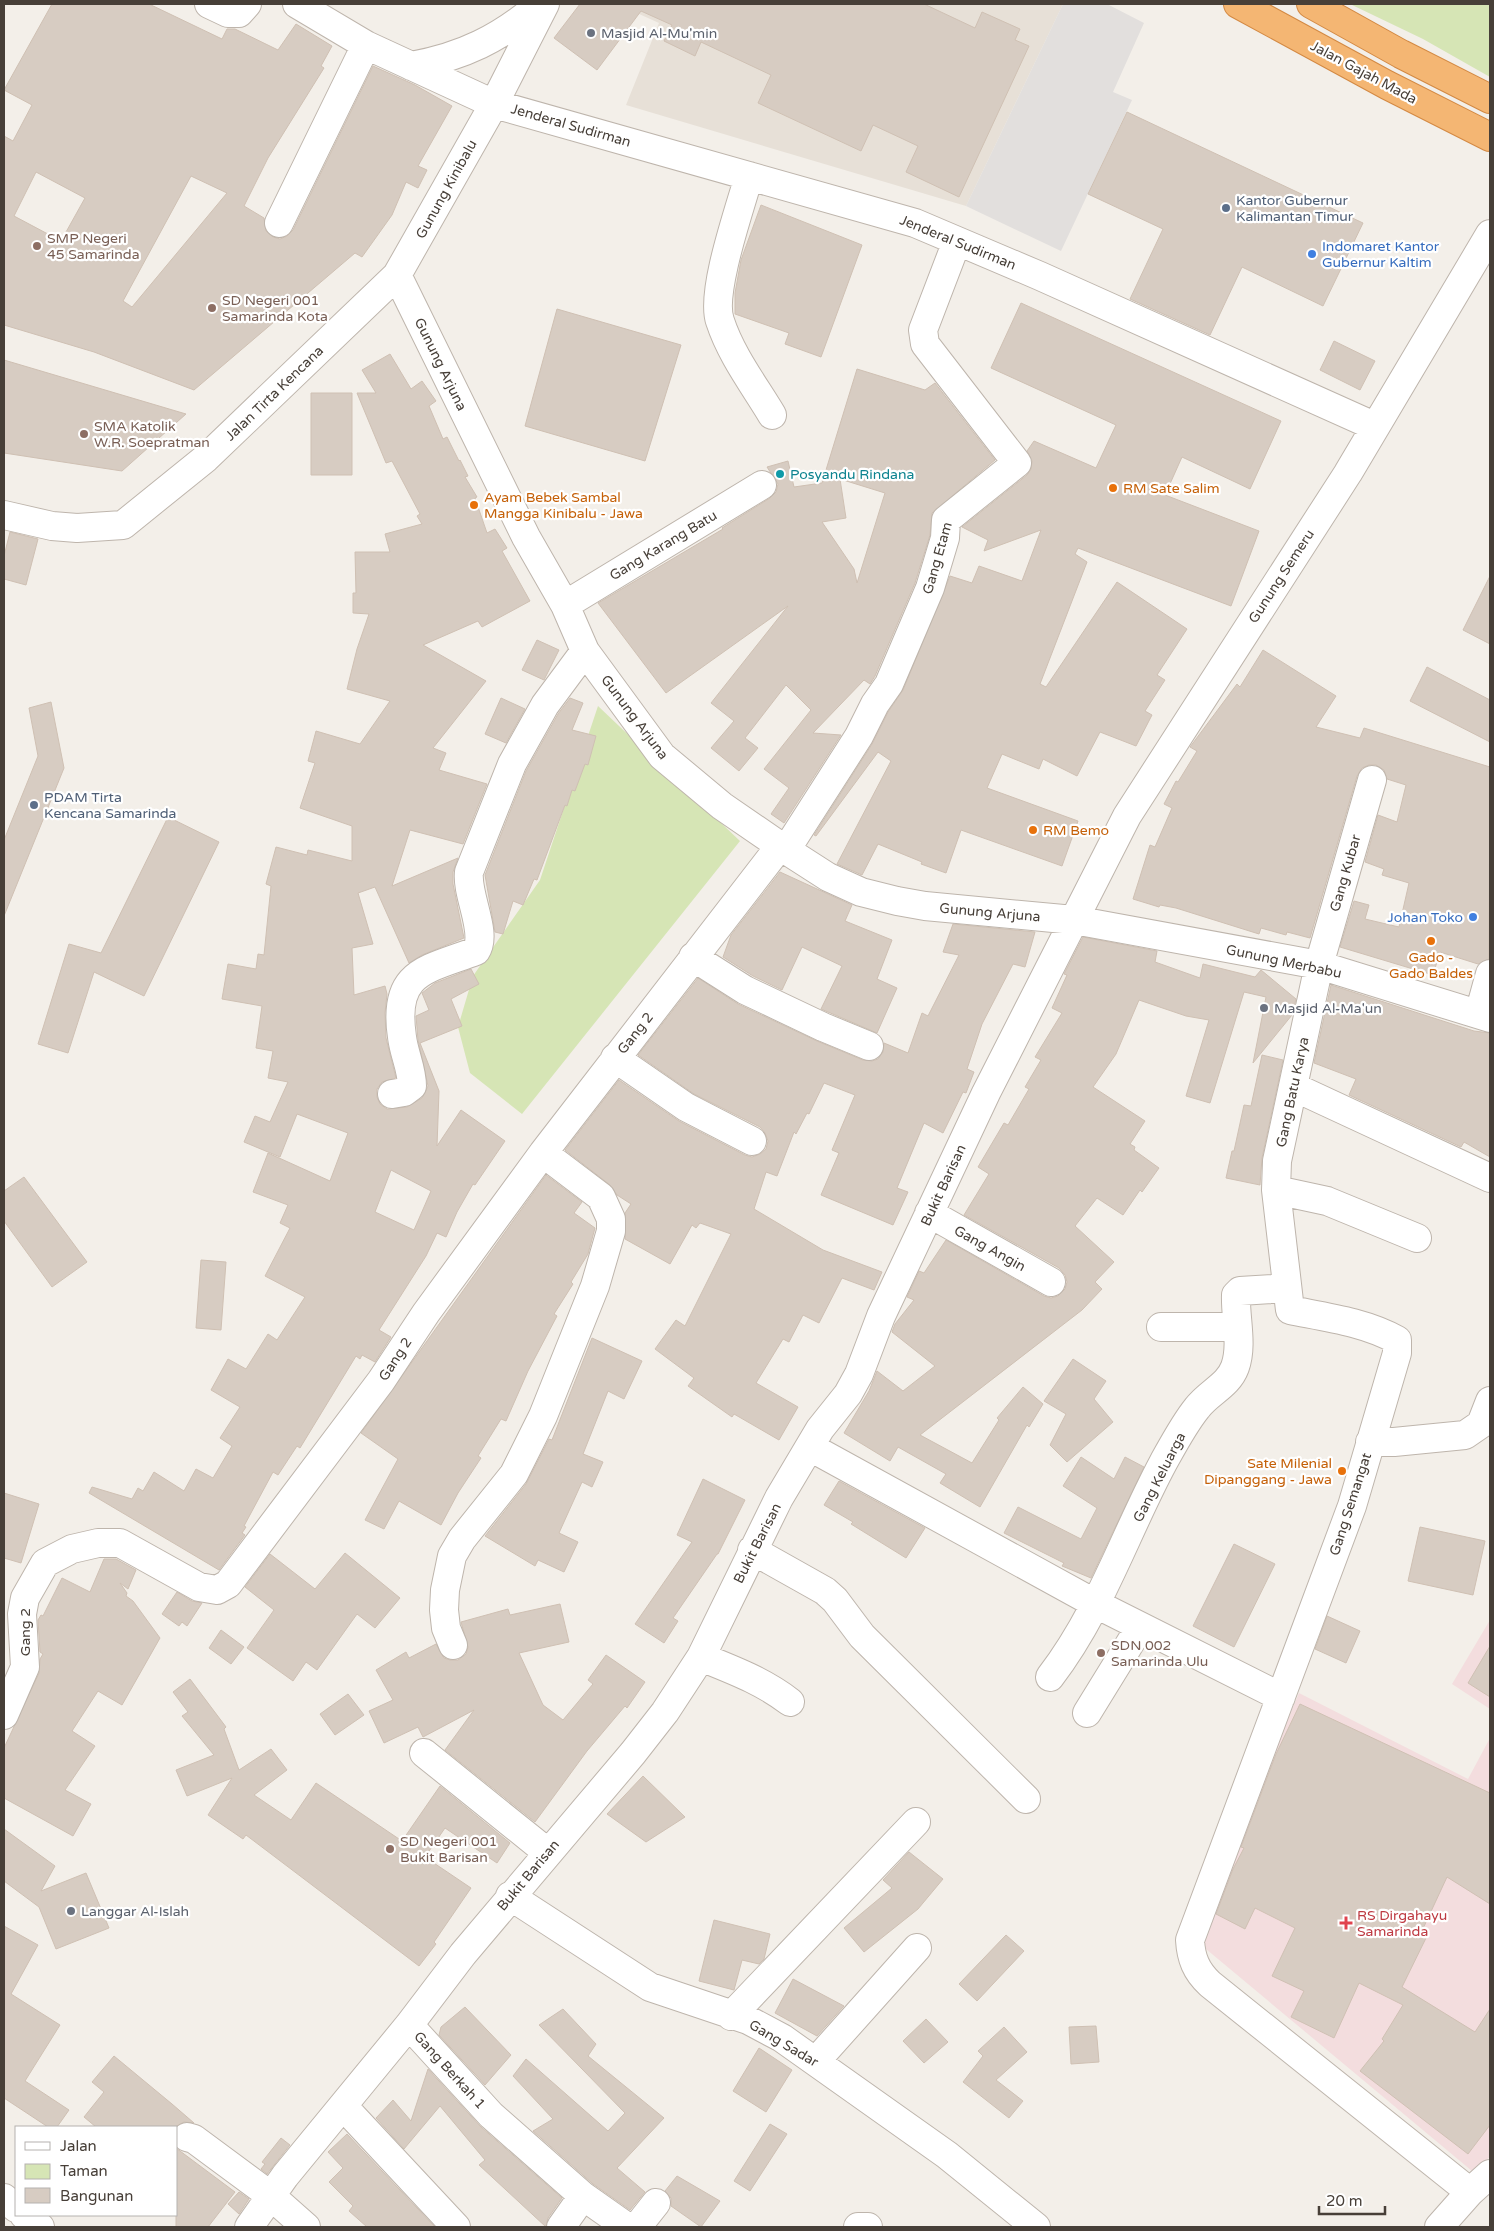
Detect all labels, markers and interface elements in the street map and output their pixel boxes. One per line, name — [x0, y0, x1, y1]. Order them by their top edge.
place label: Masjid Al-Mu'min — [601, 25, 717, 42]
marker: Masjid Al-Mu'min — [585, 27, 597, 39]
street label: Jalan Gajah Mada — [1308, 37, 1420, 108]
street label: Jenderal Sudirman — [509, 100, 633, 151]
street label: Gunung Kinibalu — [412, 137, 481, 242]
place label: Kantor Gubernur Kalimantan Timur — [1236, 192, 1354, 225]
marker: Kantor Gubernur Kalimantan Timur — [1220, 202, 1232, 214]
street label: Jenderal Sudirman — [897, 211, 1019, 274]
place label: SMP Negeri 45 Samarinda — [47, 230, 140, 263]
place label: Indomaret Kantor Gubernur Kaltim — [1322, 238, 1440, 271]
marker: SMP Negeri 45 Samarinda — [31, 240, 43, 252]
marker: Indomaret Kantor Gubernur Kaltim — [1306, 248, 1318, 260]
place label: SD Negeri 001 Samarinda Kota — [222, 292, 328, 325]
marker: SD Negeri 001 Samarinda Kota — [206, 302, 218, 314]
street label: Gunung Arjuna — [411, 315, 470, 413]
street label: Jalan Tirta Kencana — [222, 342, 327, 444]
place label: SMA Katolik W.R. Soepratman — [94, 418, 210, 451]
marker: SMA Katolik W.R. Soepratman — [78, 428, 90, 440]
place label: Posyandu Rindana — [790, 466, 914, 483]
marker: Posyandu Rindana — [774, 468, 786, 480]
place label: RM Sate Salim — [1123, 480, 1220, 497]
marker: RM Sate Salim — [1107, 482, 1119, 494]
place label: Ayam Bebek Sambal Mangga Kinibalu - Jawa — [484, 489, 643, 522]
marker: Ayam Bebek Sambal Mangga Kinibalu - Jawa — [468, 499, 480, 511]
street label: Gang Karang Batu — [606, 507, 720, 584]
street label: Gang Etam — [919, 520, 956, 596]
street label: Gunung Semeru — [1245, 526, 1318, 626]
street label: Gunung Arjuna — [597, 672, 672, 763]
place label: PDAM Tirta Kencana Samarinda — [44, 789, 176, 822]
marker: PDAM Tirta Kencana Samarinda — [28, 799, 40, 811]
place label: RM Bemo — [1043, 822, 1109, 839]
marker: RM Bemo — [1027, 824, 1039, 836]
street label: Gang Kubar — [1326, 832, 1365, 914]
street label: Gunung Arjuna — [939, 900, 1041, 925]
place label: Johan Toko — [1387, 909, 1463, 926]
marker: Johan Toko — [1467, 911, 1479, 923]
marker: Gado - Gado Baldes — [1425, 935, 1437, 947]
street label: Gunung Merbabu — [1225, 941, 1343, 982]
place label: Gado - Gado Baldes — [1389, 949, 1473, 982]
place label: Masjid Al-Ma'un — [1274, 1000, 1382, 1017]
marker: Masjid Al-Ma'un — [1258, 1002, 1270, 1014]
street label: Gang 2 — [614, 1009, 657, 1058]
street label: Gang Batu Karya — [1273, 1035, 1312, 1149]
street label: Bukit Barisan — [917, 1142, 970, 1229]
street label: Gang Angin — [951, 1222, 1029, 1275]
street label: Gang 2 — [375, 1334, 416, 1384]
street label: Gang Keluarga — [1130, 1429, 1189, 1525]
street label: Gang Semangat — [1326, 1450, 1375, 1558]
place label: Sate Milenial Dipanggang - Jawa — [1204, 1455, 1332, 1488]
marker: Sate Milenial Dipanggang - Jawa — [1336, 1465, 1348, 1477]
street label: Bukit Barisan — [730, 1500, 785, 1586]
street label: Gang 2 — [17, 1608, 34, 1656]
place label: SDN 002 Samarinda Ulu — [1111, 1637, 1208, 1670]
marker: SDN 002 Samarinda Ulu — [1095, 1647, 1107, 1659]
place label: SD Negeri 001 Bukit Barisan — [400, 1833, 497, 1866]
street label: Bukit Barisan — [494, 1836, 563, 1914]
marker: SD Negeri 001 Bukit Barisan — [384, 1843, 396, 1855]
place label: Langgar Al-Islah — [81, 1903, 189, 1920]
marker: Langgar Al-Islah — [65, 1905, 77, 1917]
place label: RS Dirgahayu Samarinda — [1357, 1907, 1447, 1940]
marker: RS Dirgahayu Samarinda — [1339, 1916, 1353, 1930]
street label: Gang Sadar — [746, 2016, 822, 2071]
street label: Gang Berkah 1 — [410, 2028, 489, 2113]
legend — [15, 2126, 178, 2216]
text: Jalan — [60, 2137, 97, 2155]
text: Taman — [60, 2162, 108, 2180]
scale bar — [1319, 2184, 1385, 2216]
text: Bangunan — [60, 2187, 133, 2205]
text: 20 m — [1326, 2192, 1363, 2210]

